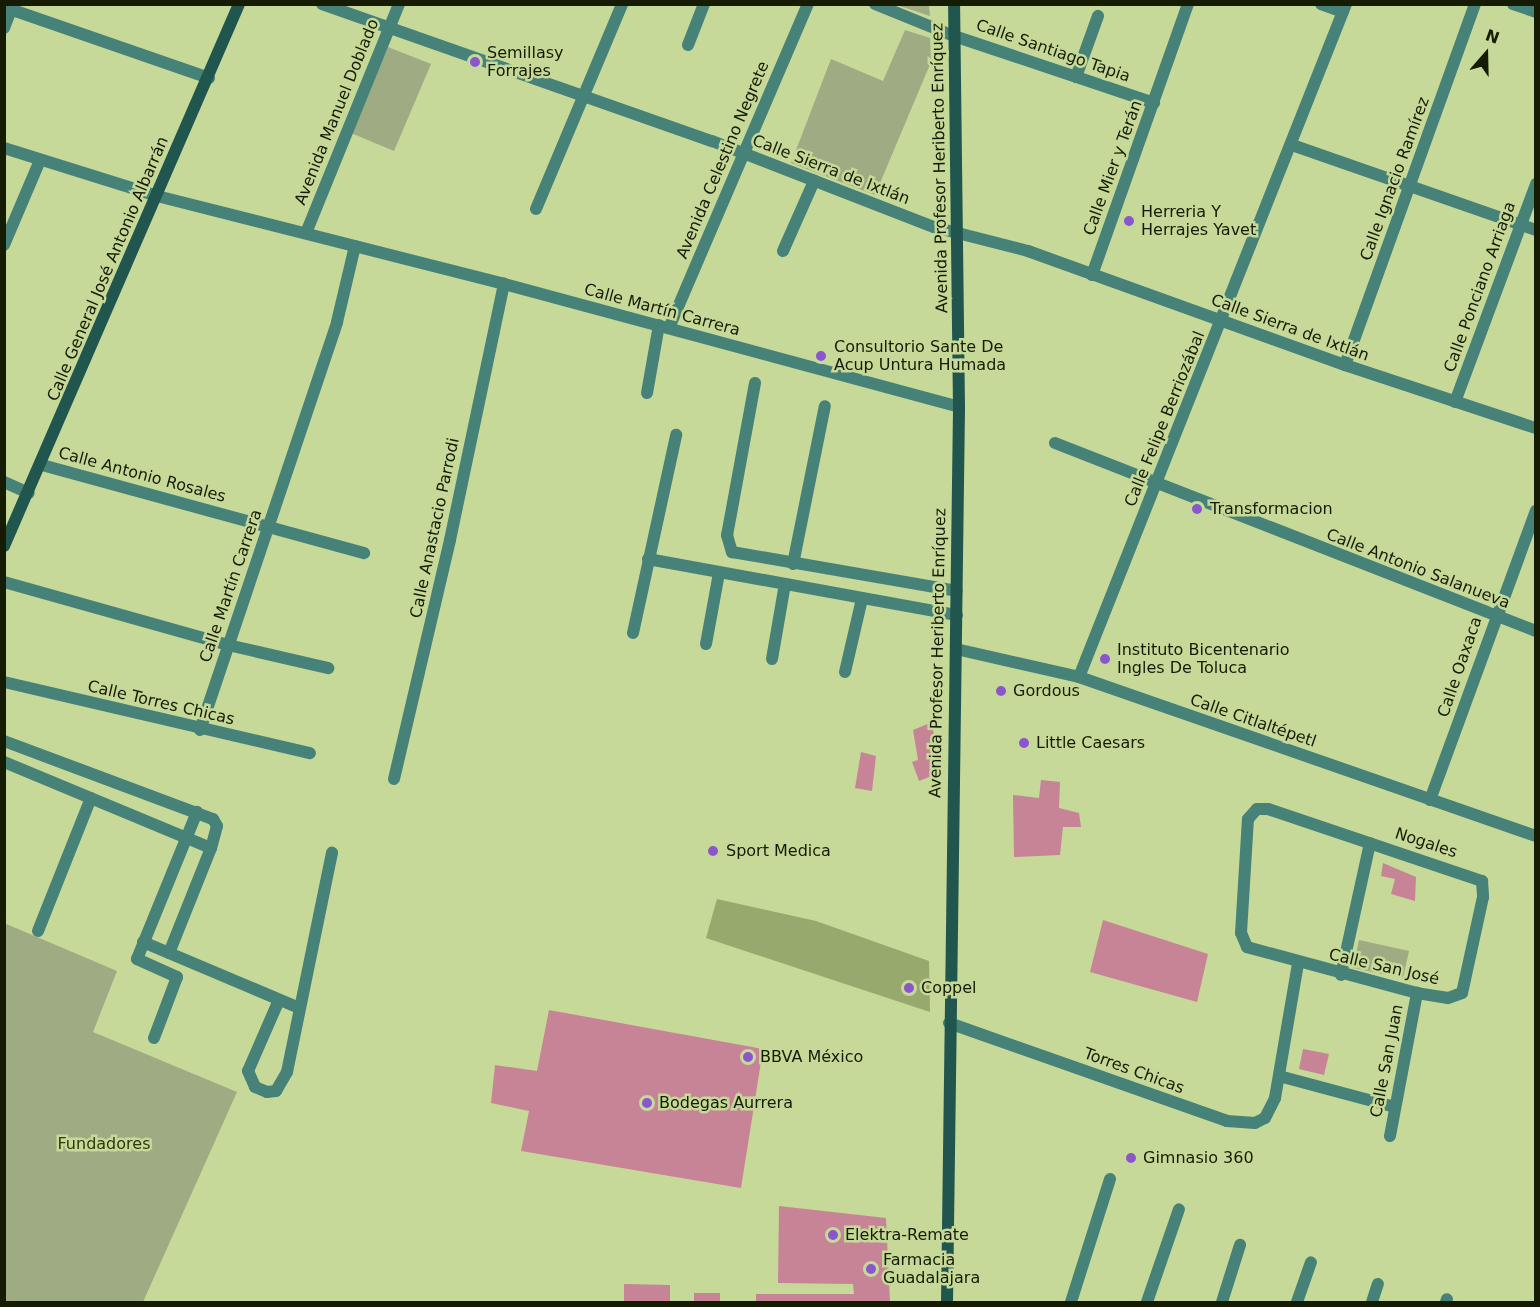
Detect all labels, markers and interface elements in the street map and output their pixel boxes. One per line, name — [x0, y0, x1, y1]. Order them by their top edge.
street label: Avenida Manuel Doblado — [291, 16, 383, 208]
street label: Calle Santiago Tapia — [973, 16, 1133, 86]
street label: Avenida Profesor Heriberto Enríquez — [928, 23, 952, 313]
north arrow — [1456, 24, 1516, 84]
text: N — [1483, 25, 1502, 48]
place label: Semillasy Forrajes — [487, 43, 564, 81]
marker: Semillasy Forrajes — [468, 55, 482, 69]
street label: Avenida Celestino Negrete — [673, 58, 773, 262]
street label: Calle Ignacio Ramírez — [1356, 95, 1434, 263]
street label: Calle Mier y Terán — [1080, 98, 1146, 238]
street label: Calle Sierra de Ixtlán — [750, 131, 912, 209]
street label: Calle General José Antonio Albarrán — [43, 134, 173, 404]
street label: Calle Ponciano Arriaga — [1440, 199, 1520, 375]
place label: Herreria Y Herrajes Yavet — [1141, 202, 1256, 240]
marker: Herreria Y Herrajes Yavet — [1122, 214, 1136, 228]
street label: Calle Martín Carrera — [582, 280, 742, 340]
street label: Calle Sierra de Ixtlán — [1208, 290, 1372, 366]
street label: Calle Felipe Berriozábal — [1121, 328, 1209, 510]
place label: Consultorio Sante De Acup Untura Humada — [834, 337, 1006, 375]
marker: Consultorio Sante De Acup Untura Humada — [812, 347, 830, 365]
street label: Calle Anastacio Parrodi — [406, 436, 464, 620]
street label: Calle Antonio Rosales — [56, 443, 228, 507]
place label: Transformacion — [1210, 499, 1333, 519]
marker: Transformacion — [1188, 500, 1206, 518]
street label: Calle Martín Carrera — [196, 507, 266, 665]
street label: Avenida Profesor Heriberto Enríquez — [926, 508, 950, 798]
street label: Calle Antonio Salanueva — [1324, 525, 1512, 613]
street label: Calle Oaxaca — [1434, 614, 1486, 720]
place label: Instituto Bicentenario Ingles De Toluca — [1117, 640, 1290, 678]
marker: Instituto Bicentenario Ingles De Toluca — [1098, 652, 1112, 666]
street label: Calle Torres Chicas — [86, 677, 236, 729]
place label: Gordous — [1013, 681, 1080, 701]
marker: Gordous — [994, 684, 1008, 698]
street label: Calle Citlaltépetl — [1187, 690, 1319, 752]
place label: Little Caesars — [1036, 733, 1145, 753]
marker: Little Caesars — [1017, 736, 1031, 750]
street label: Nogales — [1392, 824, 1460, 862]
place label: Sport Medica — [726, 841, 831, 861]
marker: Sport Medica — [704, 842, 722, 860]
street label: Calle San José — [1327, 945, 1441, 989]
place label: Coppel — [921, 978, 977, 998]
marker: Coppel — [902, 981, 916, 995]
street label: Calle San Juan — [1367, 1003, 1407, 1119]
street label: Torres Chicas — [1081, 1044, 1187, 1098]
place label: BBVA México — [760, 1047, 863, 1067]
marker: BBVA México — [741, 1050, 755, 1064]
place label: Bodegas Aurrera — [659, 1093, 793, 1113]
marker: Bodegas Aurrera — [640, 1096, 654, 1110]
park label: Fundadores — [58, 1134, 150, 1154]
place label: Gimnasio 360 — [1143, 1148, 1254, 1168]
marker: Gimnasio 360 — [1124, 1151, 1138, 1165]
place label: Elektra-Remate — [845, 1225, 969, 1245]
marker: Elektra-Remate — [826, 1228, 840, 1242]
place label: Farmacia Guadalajara — [883, 1250, 980, 1288]
marker: Farmacia Guadalajara — [864, 1262, 878, 1276]

